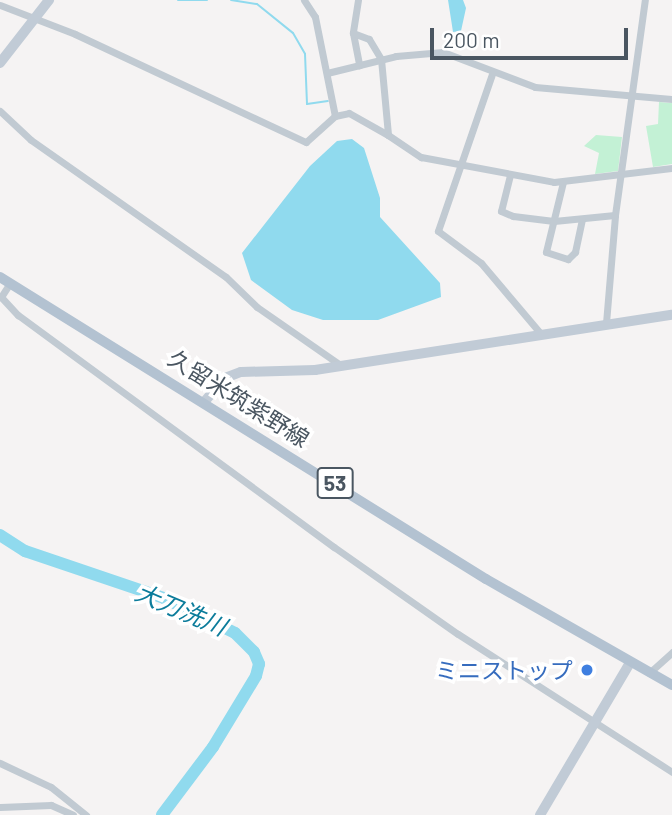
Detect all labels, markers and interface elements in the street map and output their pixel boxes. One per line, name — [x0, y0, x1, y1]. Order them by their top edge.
scale bar — [434, 14, 632, 58]
text: 200 m — [443, 27, 500, 52]
street label: 久留米筑紫野線 — [163, 344, 315, 452]
road number: 53 — [316, 466, 354, 500]
water label: 大刀洗川 — [131, 577, 231, 641]
place label: ミニストップ — [435, 656, 573, 684]
marker: ミニストップ — [579, 662, 595, 678]

